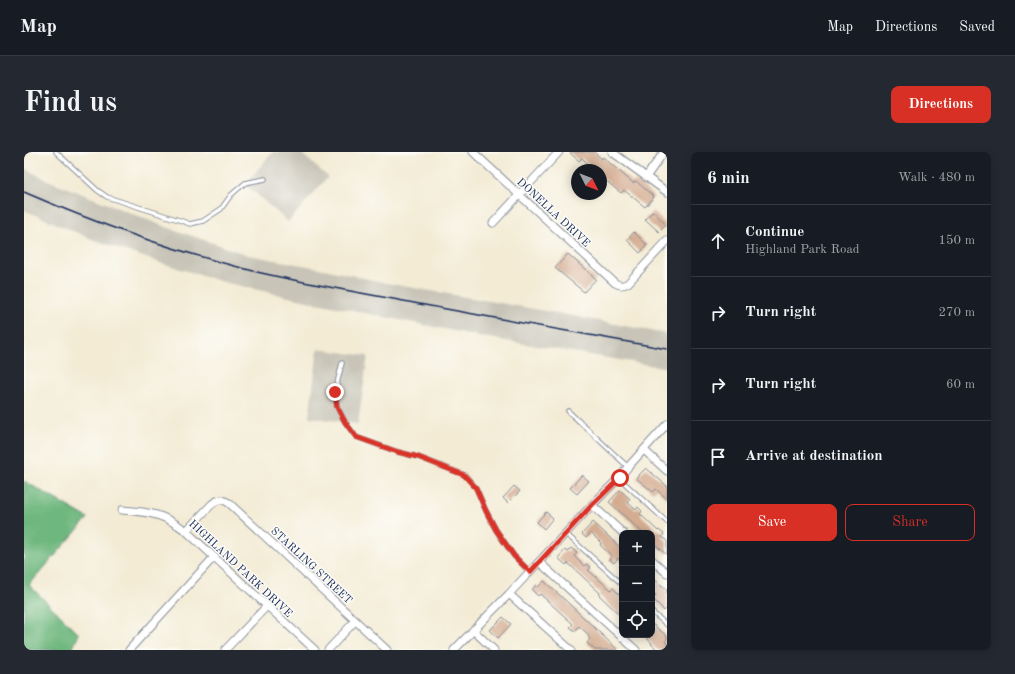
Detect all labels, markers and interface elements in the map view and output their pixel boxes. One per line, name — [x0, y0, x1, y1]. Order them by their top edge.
text: Map — [20, 18, 57, 37]
text: Map — [827, 20, 853, 34]
text: Directions — [875, 20, 937, 34]
text: Saved — [959, 20, 995, 34]
button: Directions — [891, 86, 991, 123]
text: Find us — [24, 90, 117, 118]
north arrow — [571, 164, 607, 200]
text: 6 min — [707, 170, 750, 187]
text: Walk · 480 m — [898, 171, 975, 184]
street label: DONELLA DRIVE — [514, 177, 592, 250]
text: Continue — [745, 225, 804, 240]
icon: ahead — [707, 230, 729, 252]
text: 150 m — [938, 234, 975, 247]
text: Highland Park Road — [745, 243, 860, 256]
icon: right — [707, 302, 729, 324]
text: Turn right — [745, 305, 816, 320]
text: 270 m — [938, 306, 975, 319]
icon: right — [707, 374, 729, 396]
text: Turn right — [745, 377, 816, 392]
text: 60 m — [946, 378, 975, 391]
route end — [326, 383, 344, 401]
icon: arrive — [707, 446, 729, 468]
text: Arrive at destination — [745, 449, 883, 464]
route start — [611, 469, 629, 487]
button: Save — [707, 504, 837, 541]
button: Share — [845, 504, 975, 541]
street label: HIGHLAND PARK DRIVE — [186, 518, 294, 620]
street label: STARLING STREET — [268, 526, 354, 607]
map controls — [619, 530, 655, 638]
button: + — [619, 530, 655, 566]
button: − — [619, 566, 655, 602]
button: locate — [619, 602, 655, 638]

